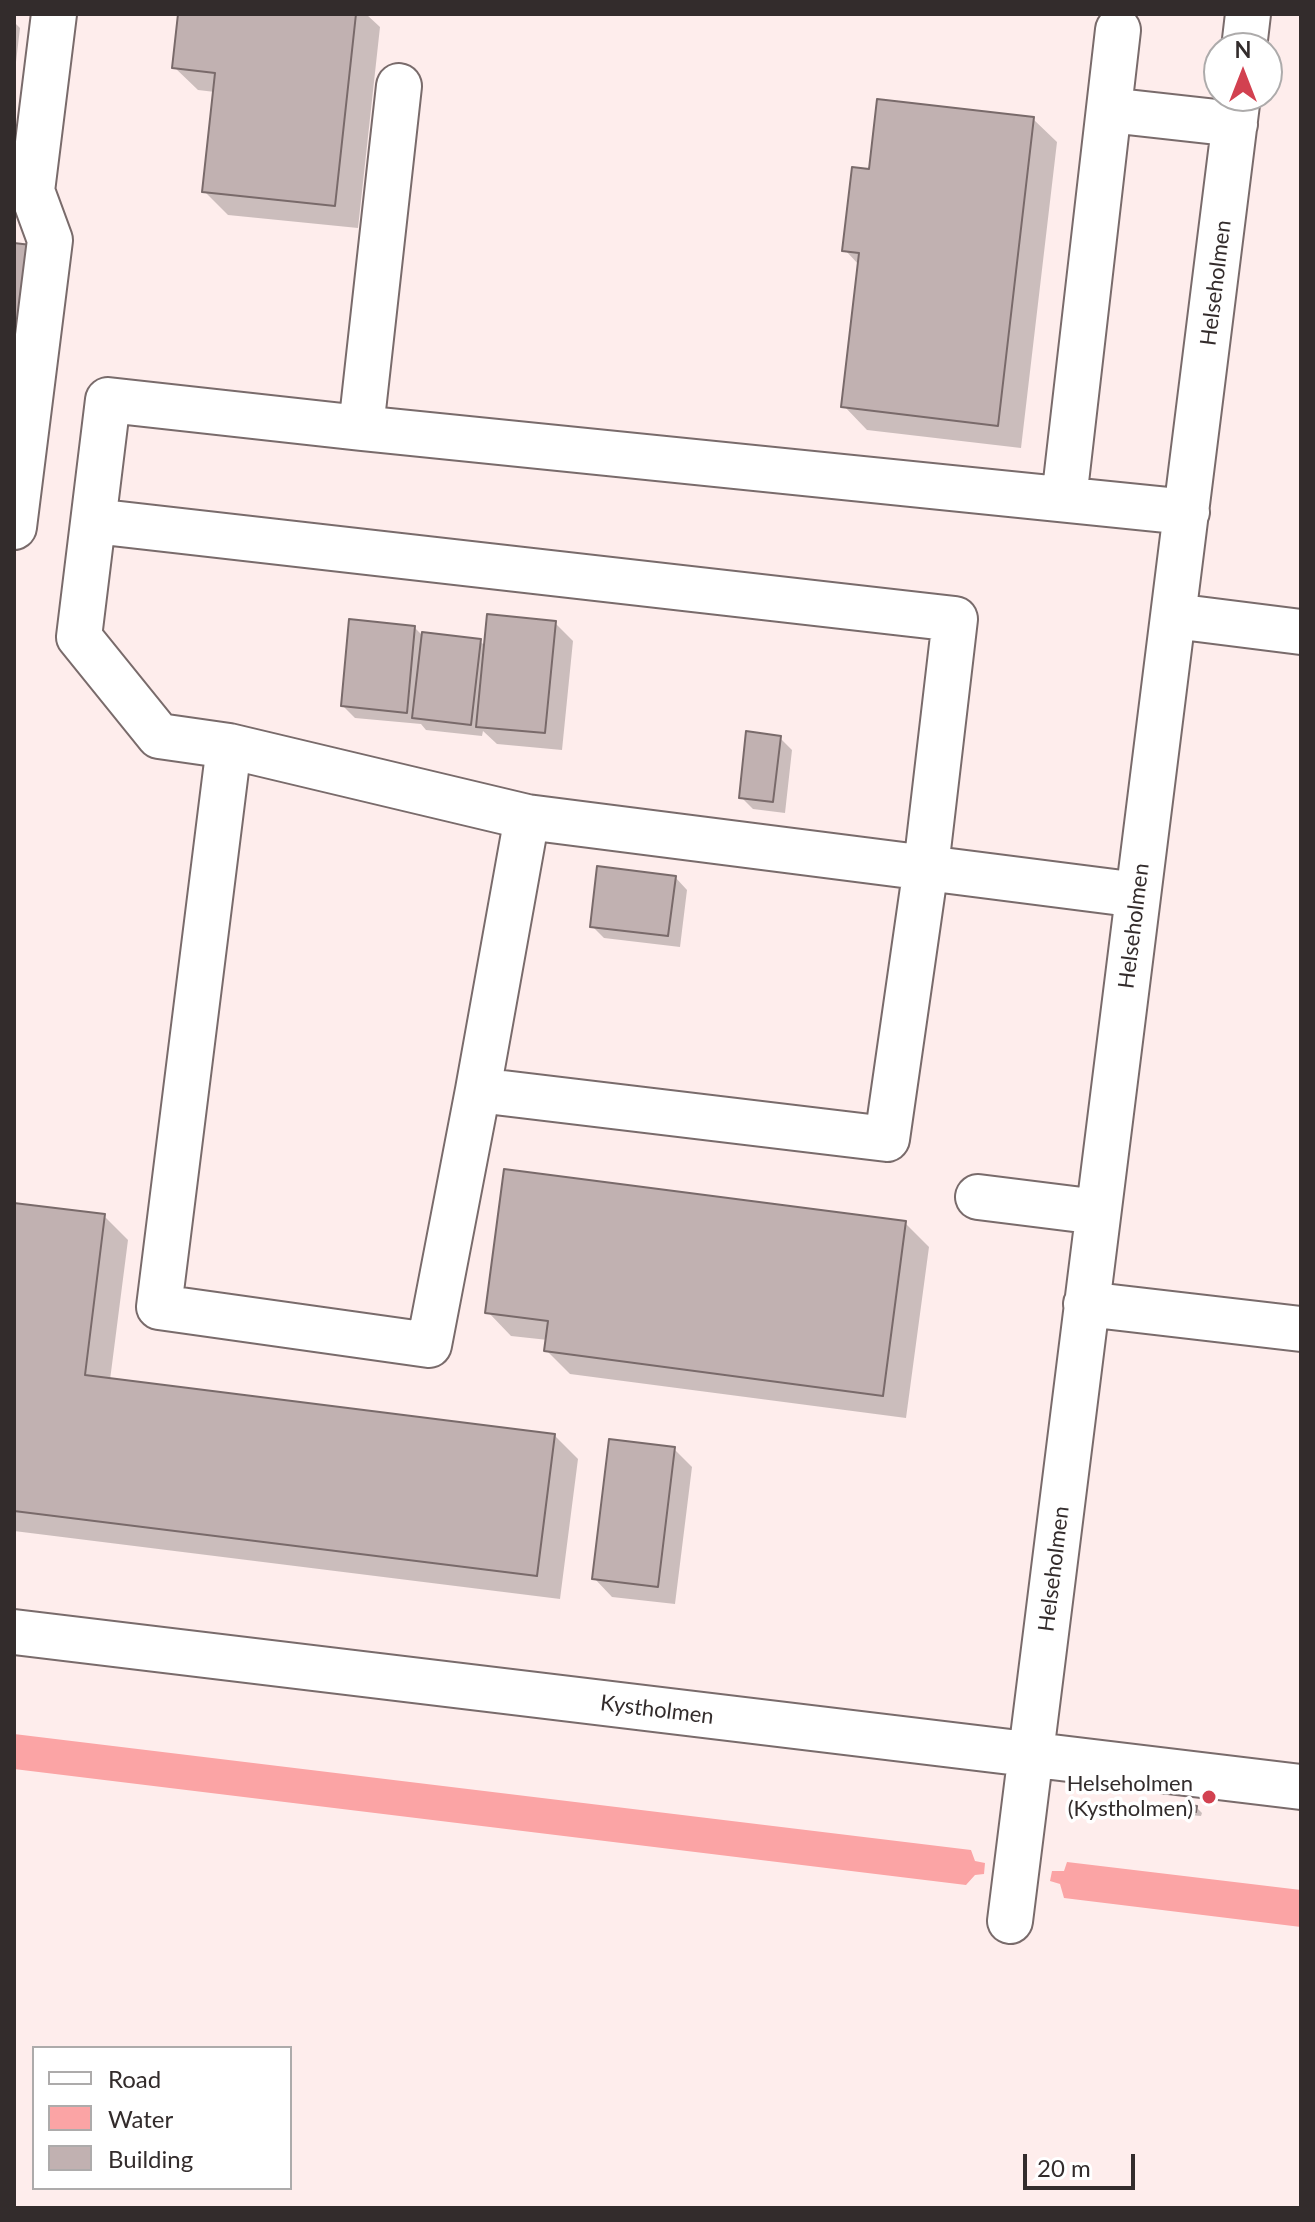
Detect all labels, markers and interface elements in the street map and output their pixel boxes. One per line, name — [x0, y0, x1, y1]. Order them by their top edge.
north arrow — [1203, 32, 1283, 112]
text: N — [1235, 36, 1251, 63]
street label: Helseholmen — [1195, 219, 1237, 347]
street label: Helseholmen — [1113, 862, 1155, 990]
street label: Helseholmen — [1033, 1505, 1075, 1633]
street label: Kystholmen — [599, 1690, 715, 1730]
place label: Helseholmen (Kystholmen) — [1067, 1771, 1193, 1822]
marker: Helseholmen (Kystholmen) — [1200, 1788, 1218, 1806]
legend — [32, 2046, 292, 2190]
text: Road — [108, 2064, 161, 2093]
text: Water — [108, 2104, 173, 2133]
scale bar — [1027, 2138, 1139, 2188]
text: Building — [108, 2144, 193, 2173]
text: 20 m — [1037, 2153, 1091, 2182]

